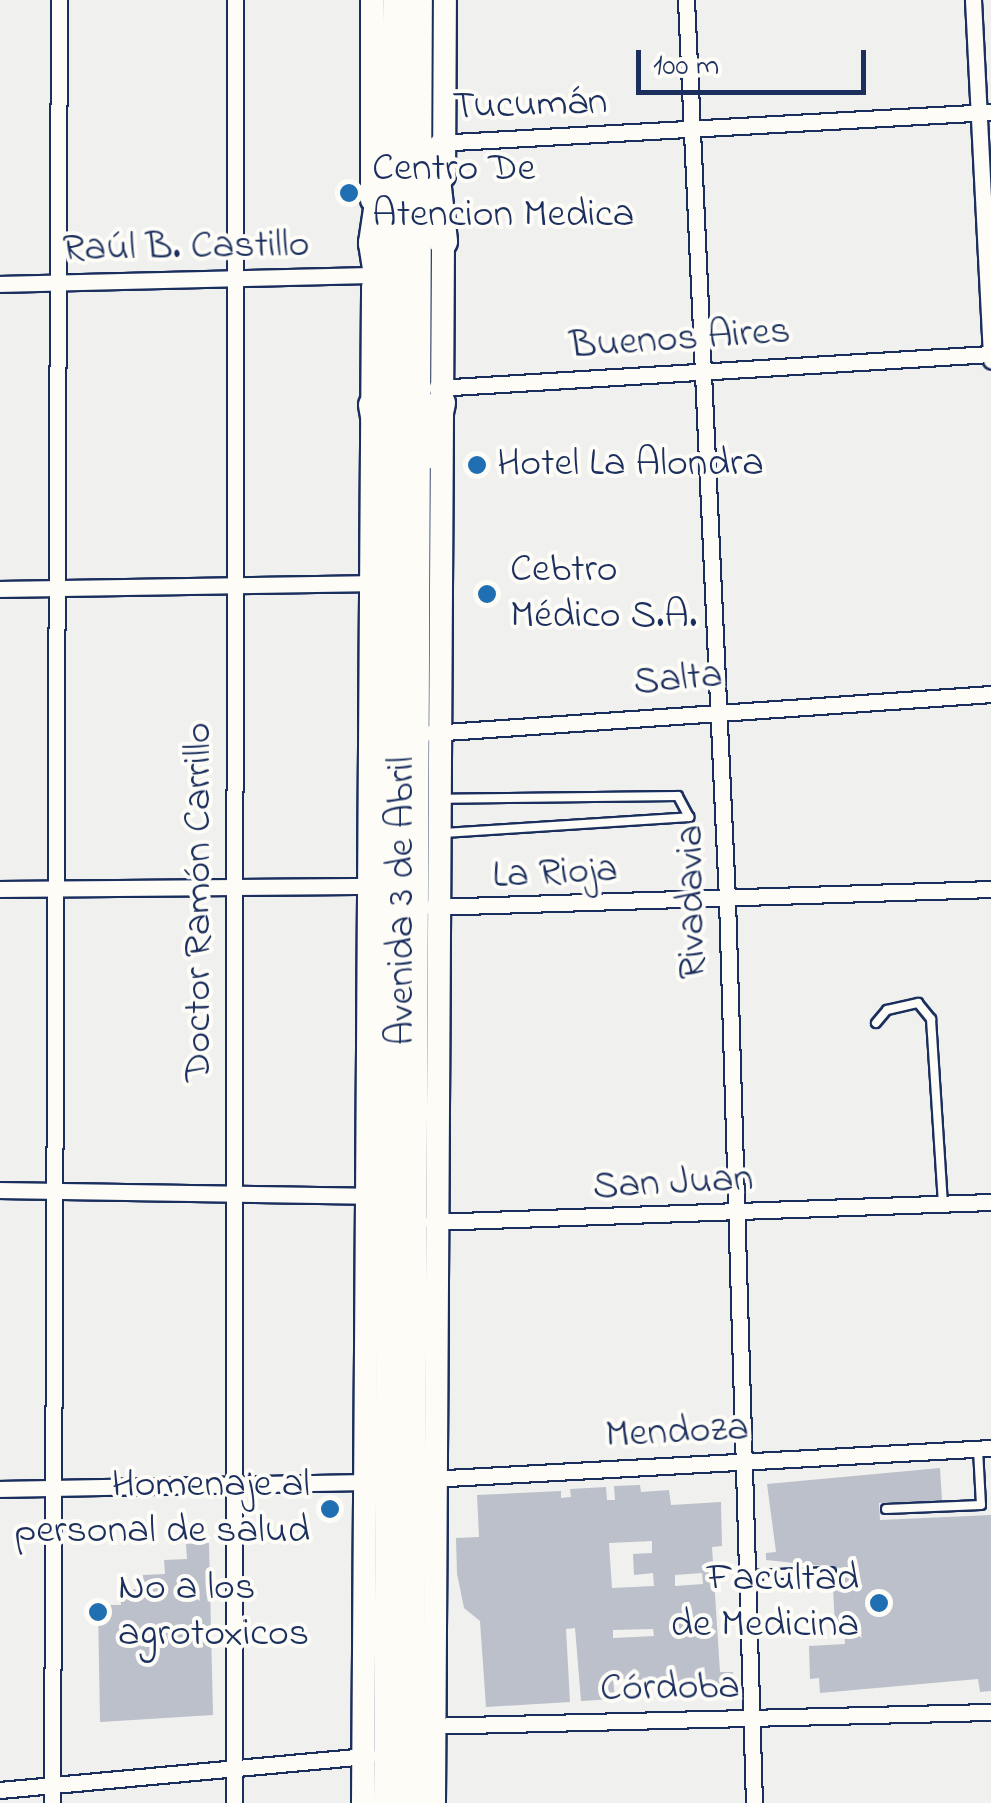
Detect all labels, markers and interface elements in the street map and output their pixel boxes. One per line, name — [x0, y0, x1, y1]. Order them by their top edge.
scale bar — [641, 30, 871, 92]
text: 100 m — [653, 45, 719, 89]
street label: Tucumán — [452, 79, 608, 133]
place label: Centro De Atencion Medica — [372, 146, 634, 240]
marker: Centro De Atencion Medica — [336, 180, 362, 206]
street label: Raúl B. Castillo — [62, 222, 310, 274]
street label: Buenos Aires — [568, 308, 792, 372]
place label: Hotel La Alondra — [497, 441, 764, 489]
marker: Hotel La Alondra — [466, 454, 488, 476]
place label: Cebtro Médico S.A. — [510, 547, 697, 641]
marker: Cebtro Médico S.A. — [474, 581, 500, 607]
street label: Salta — [632, 652, 724, 708]
street label: Doctor Ramón Carrillo — [176, 722, 224, 1082]
street label: Avenida 3 de Abril — [379, 756, 427, 1046]
street label: Rivadavia — [668, 824, 718, 980]
street label: La Rioja — [491, 847, 619, 901]
street label: San Juan — [592, 1156, 754, 1212]
street label: Mendoza — [604, 1405, 750, 1461]
place label: Homenaje al personal de salud — [14, 1462, 310, 1556]
marker: Homenaje al personal de salud — [319, 1498, 341, 1520]
place label: Facultad de Medicina — [670, 1556, 859, 1650]
place label: No a los agrotoxicos — [118, 1565, 309, 1659]
marker: Facultad de Medicina — [868, 1592, 890, 1614]
marker: No a los agrotoxicos — [87, 1601, 109, 1623]
street label: Córdoba — [600, 1664, 740, 1714]

